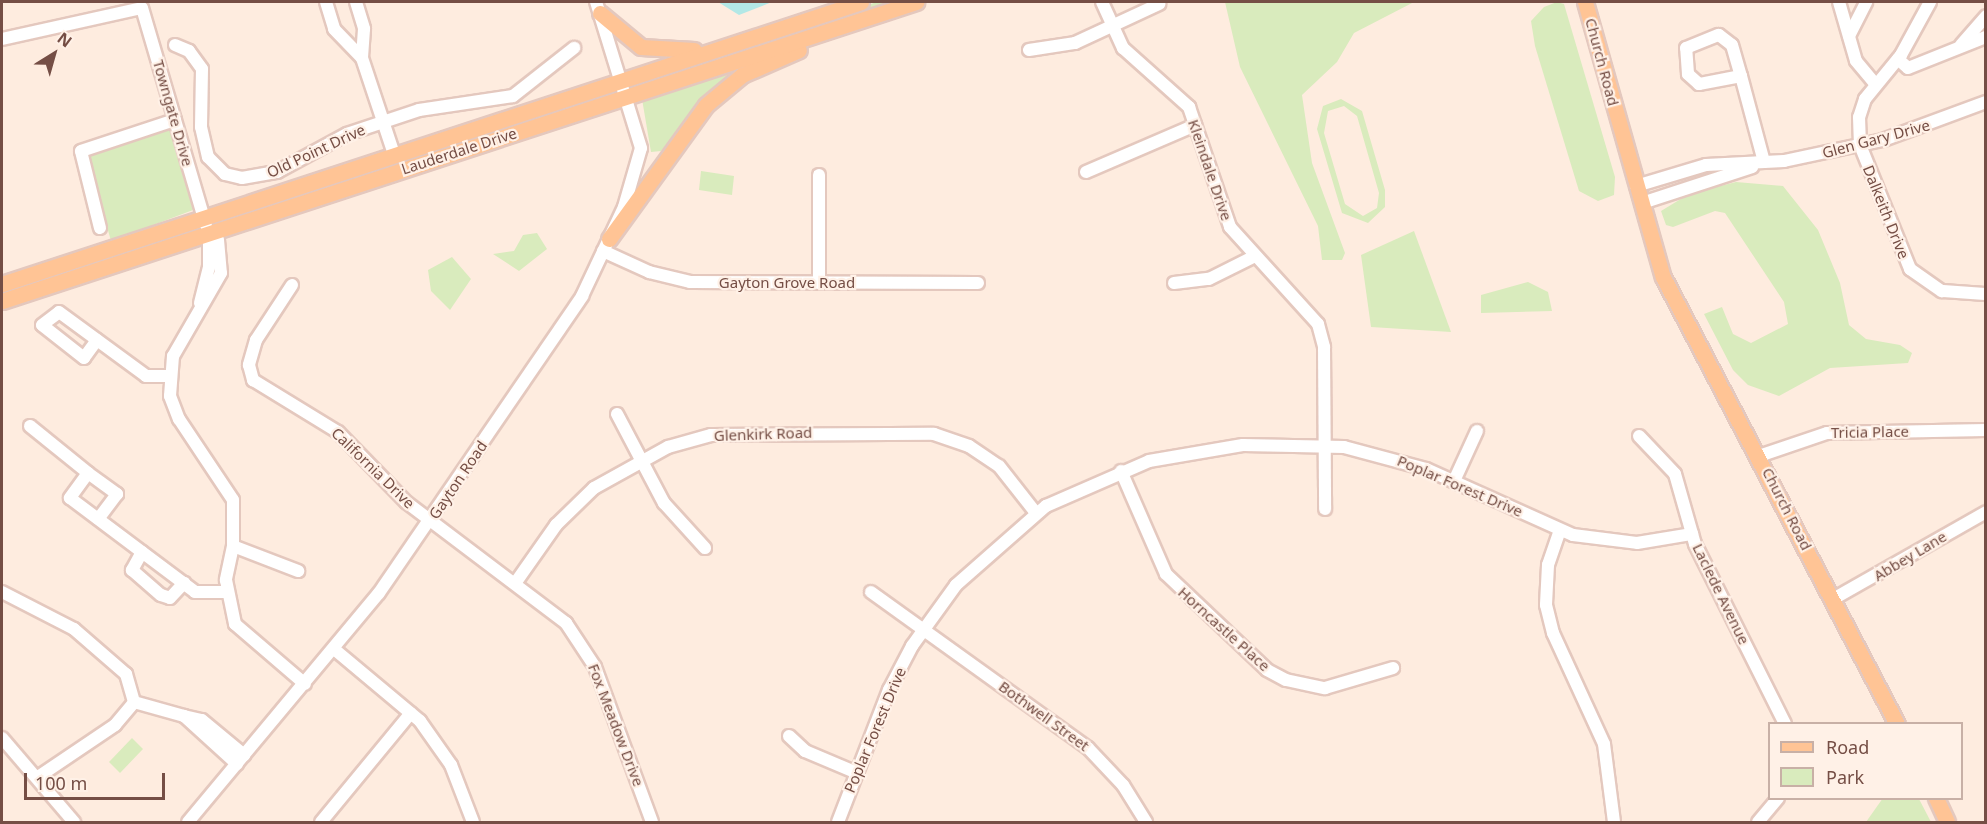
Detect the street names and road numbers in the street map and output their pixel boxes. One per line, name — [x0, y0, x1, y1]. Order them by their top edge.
street label: Church Road — [1582, 16, 1622, 108]
street label: Towngate Drive — [149, 58, 197, 168]
street label: Glen Gary Drive — [1820, 116, 1932, 162]
street label: Kleindale Drive — [1184, 117, 1236, 223]
street label: Old Point Drive — [264, 120, 368, 182]
street label: Lauderdale Drive — [399, 124, 519, 178]
street label: Dalkeith Drive — [1859, 163, 1913, 261]
street label: Gayton Grove Road — [719, 274, 855, 292]
street label: Tricia Place — [1831, 422, 1909, 442]
street label: Glenkirk Road — [713, 423, 813, 445]
street label: California Drive — [328, 424, 418, 512]
street label: Gayton Road — [425, 437, 491, 523]
street label: Poplar Forest Drive — [1395, 451, 1525, 521]
street label: Church Road — [1758, 465, 1816, 553]
street label: Abbey Lane — [1870, 527, 1950, 585]
street label: Laclede Avenue — [1689, 541, 1753, 647]
street label: Horncastle Place — [1174, 583, 1274, 675]
street label: Fox Meadow Drive — [584, 661, 648, 789]
street label: Poplar Forest Drive — [840, 665, 910, 795]
street label: Bothwell Street — [995, 677, 1093, 755]

